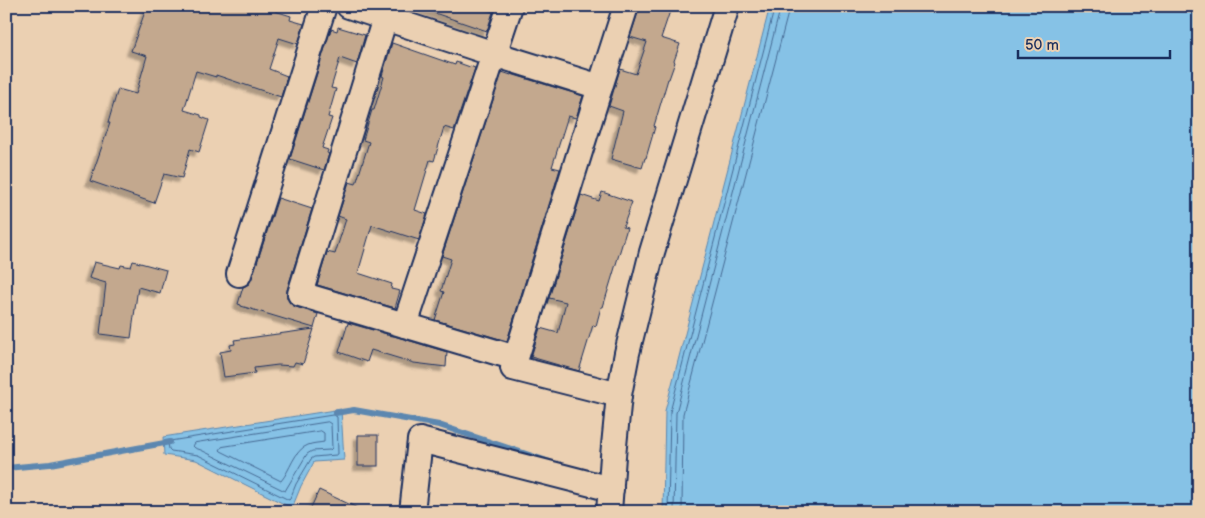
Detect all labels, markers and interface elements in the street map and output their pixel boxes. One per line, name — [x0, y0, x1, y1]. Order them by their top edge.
scale bar — [1018, 28, 1170, 60]
text: 50 m — [1025, 36, 1059, 55]

